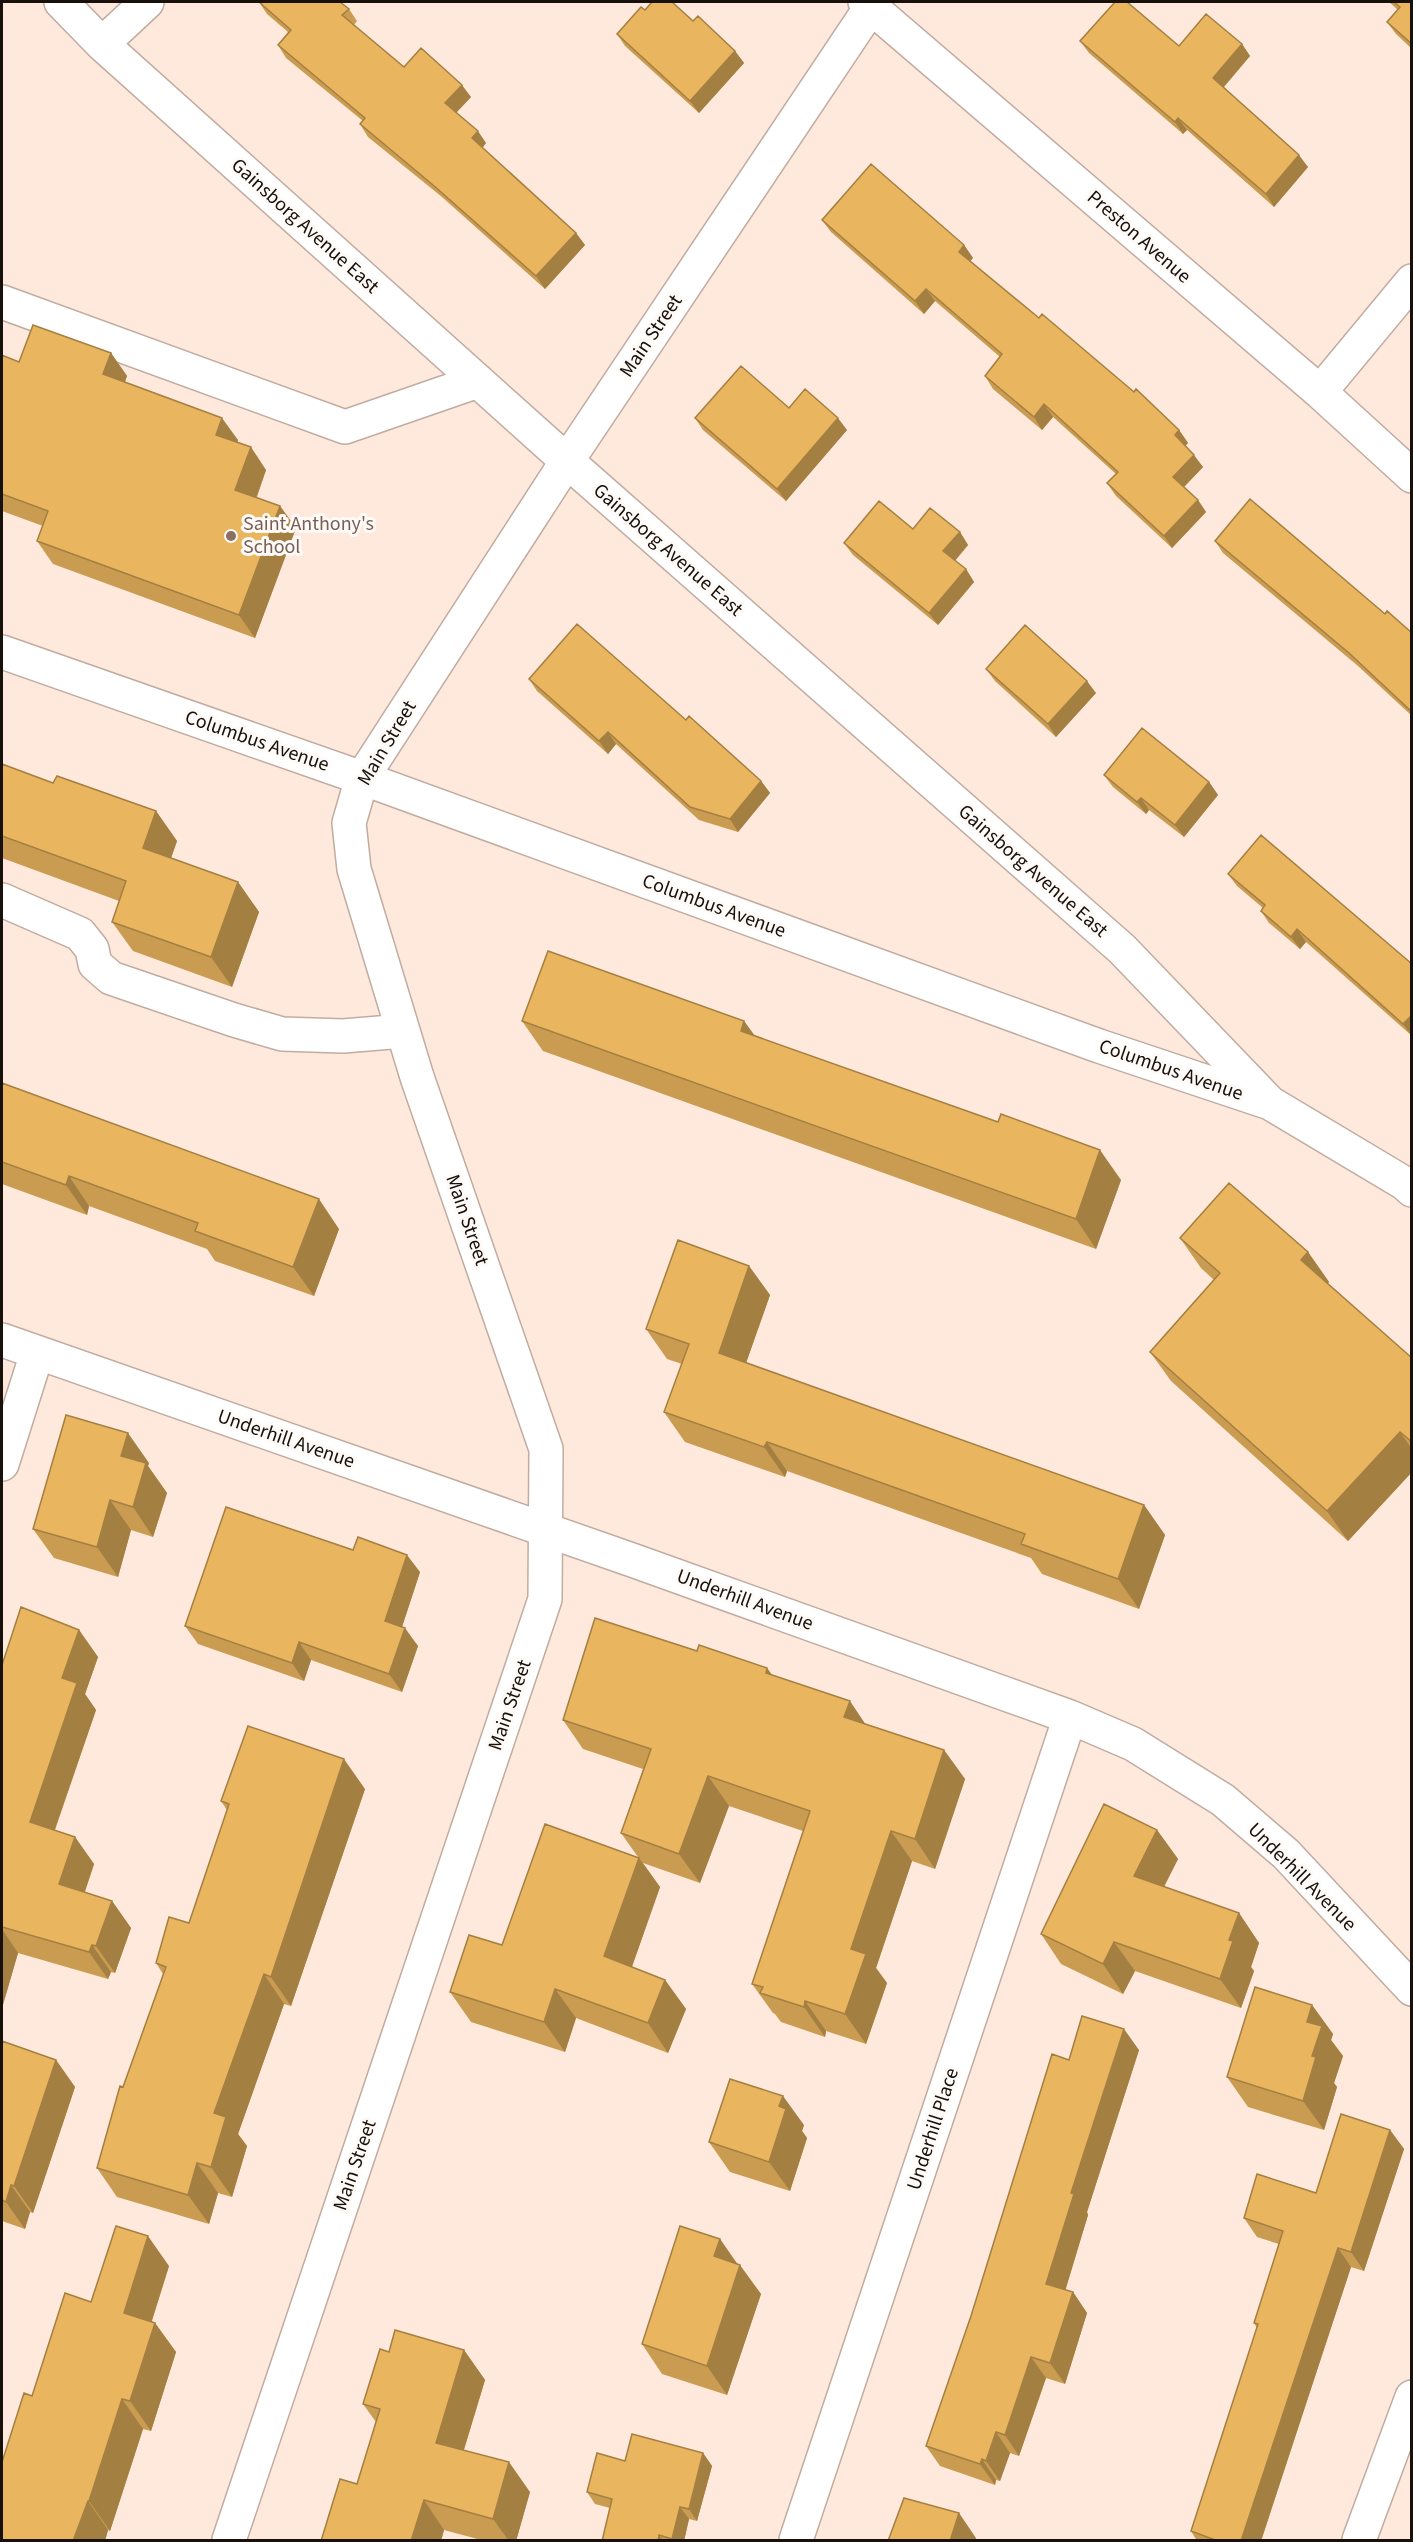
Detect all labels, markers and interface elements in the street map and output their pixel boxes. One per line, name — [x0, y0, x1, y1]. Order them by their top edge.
street label: Gainsborg Avenue East — [225, 152, 385, 300]
street label: Preston Avenue — [1081, 184, 1197, 290]
street label: Main Street — [613, 289, 689, 383]
street label: Gainsborg Avenue East — [587, 477, 749, 623]
place label: Saint Anthony's School — [243, 510, 374, 561]
marker: Saint Anthony's School — [224, 529, 238, 543]
street label: Main Street — [351, 695, 423, 791]
street label: Columbus Avenue — [181, 703, 333, 779]
street label: Gainsborg Avenue East — [952, 798, 1114, 944]
street label: Columbus Avenue — [638, 867, 790, 945]
street label: Columbus Avenue — [1095, 1032, 1247, 1108]
street label: Main Street — [438, 1171, 496, 1269]
street label: Underhill Avenue — [214, 1402, 358, 1476]
street label: Underhill Avenue — [673, 1562, 817, 1638]
street label: Main Street — [481, 1656, 539, 1754]
street label: Underhill Avenue — [1241, 1816, 1363, 1938]
street label: Underhill Place — [900, 2064, 966, 2194]
street label: Main Street — [326, 2116, 384, 2214]

